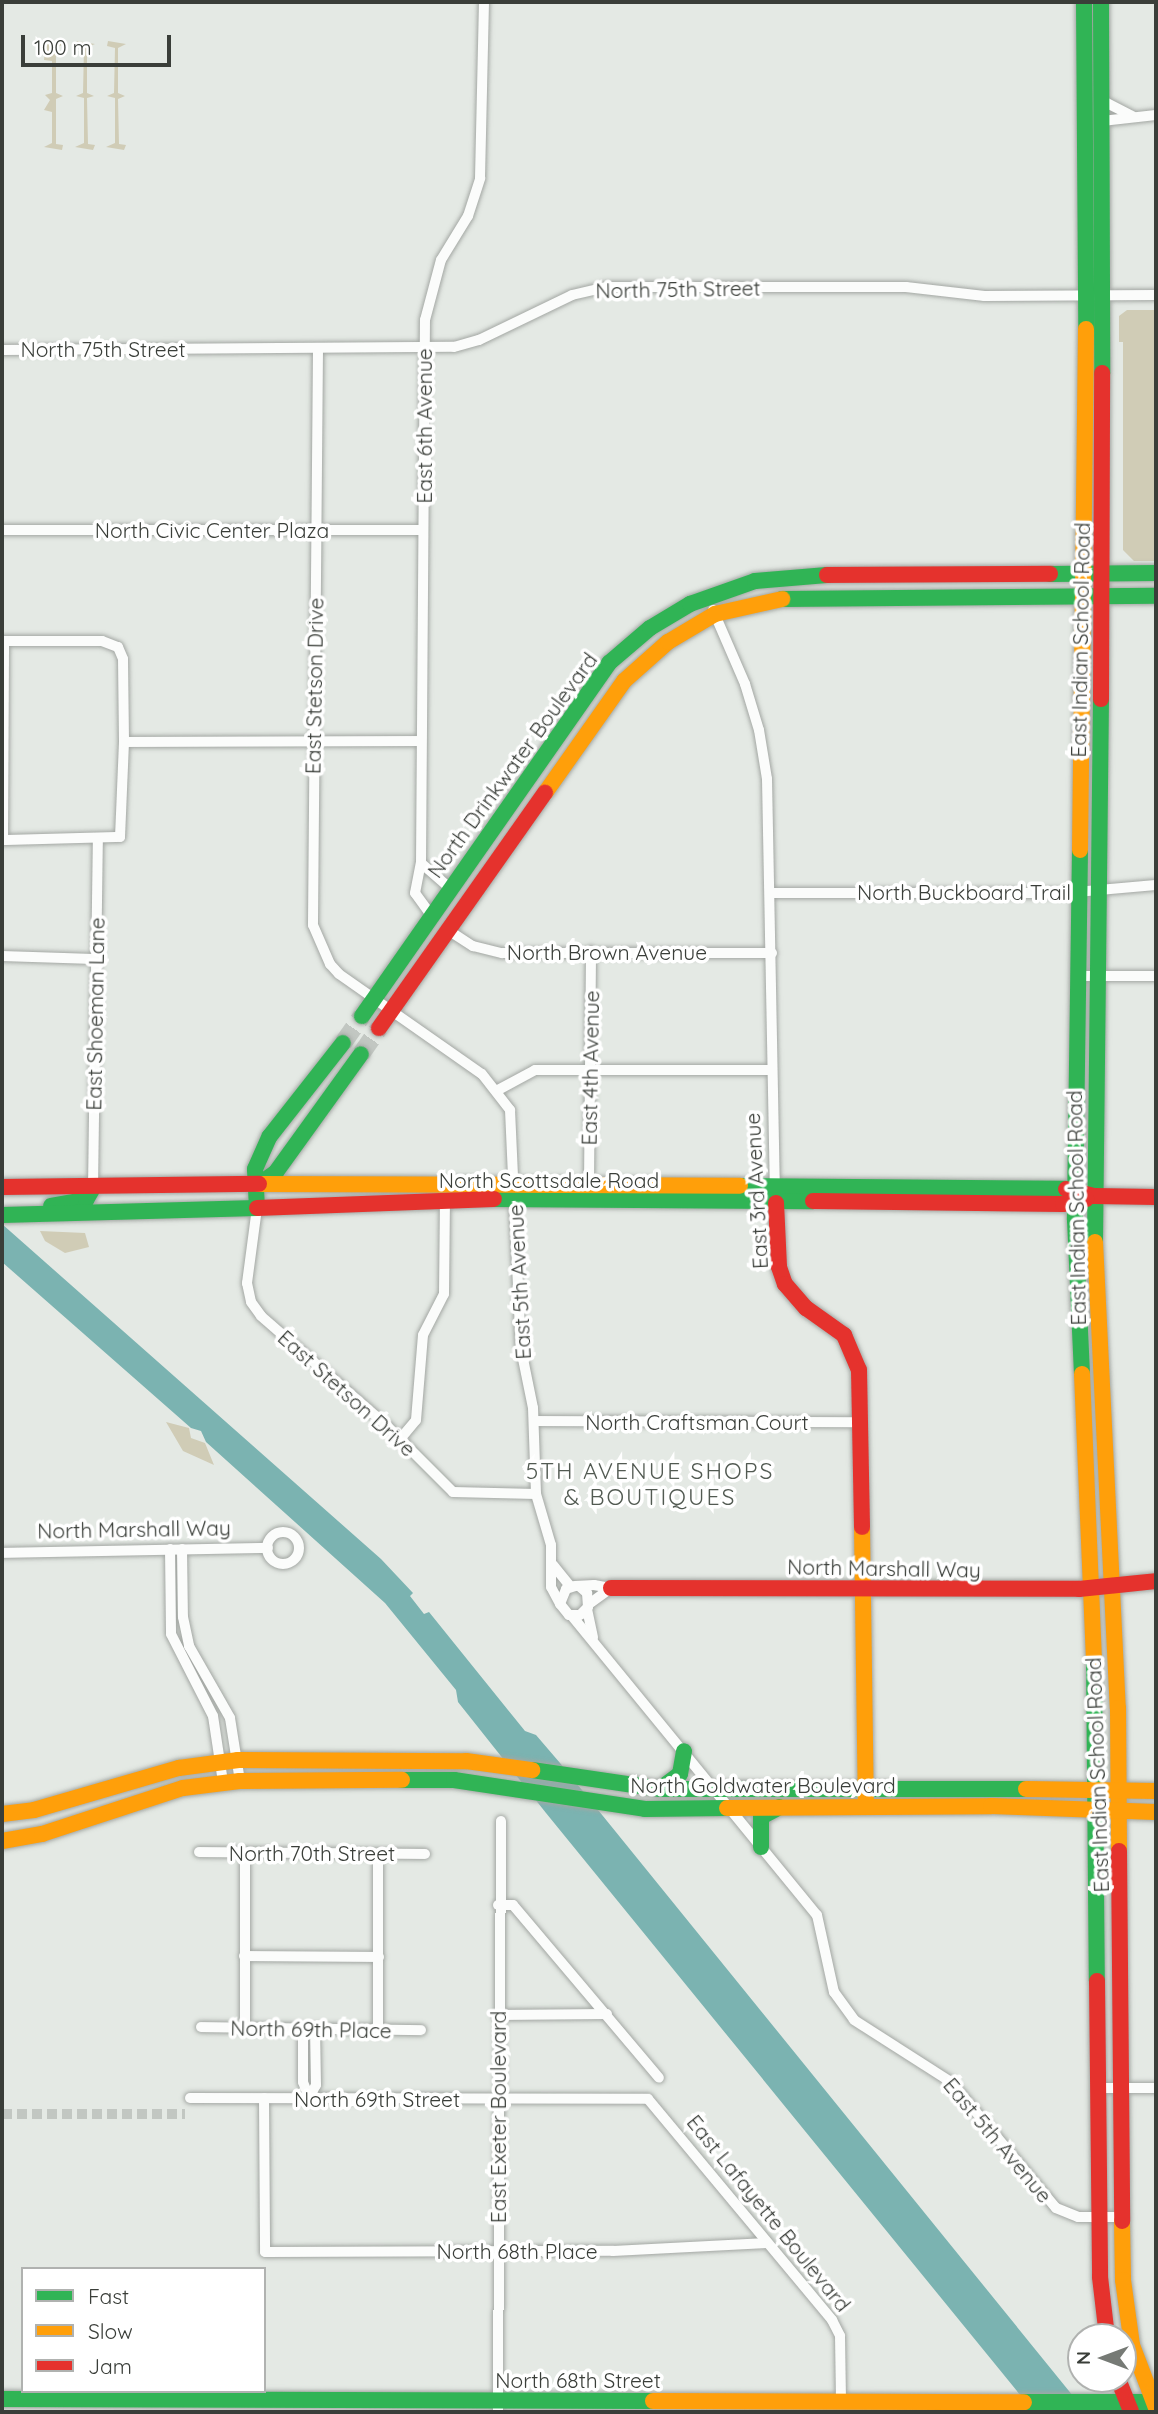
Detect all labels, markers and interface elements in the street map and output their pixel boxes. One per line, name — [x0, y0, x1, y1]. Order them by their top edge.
scale bar — [24, 21, 175, 65]
text: 100 m — [34, 34, 92, 60]
street label: North 75th Street — [595, 275, 761, 303]
street label: North 75th Street — [20, 336, 186, 362]
street label: East 6th Avenue — [411, 348, 437, 504]
street label: North Civic Center Plaza — [95, 517, 329, 543]
street label: East Indian School Road — [1065, 522, 1095, 758]
street label: East Stetson Drive — [300, 598, 328, 774]
street label: North Drinkwater Boulevard — [422, 648, 602, 882]
street label: North Buckboard Trail — [857, 879, 1071, 905]
street label: East Shoeman Lane — [81, 917, 109, 1111]
street label: North Brown Avenue — [507, 939, 707, 965]
street label: East 4th Avenue — [576, 990, 604, 1146]
street label: East Indian School Road — [1061, 1090, 1091, 1326]
street label: East 3rd Avenue — [739, 1112, 773, 1270]
street label: North Scottsdale Road — [439, 1167, 659, 1193]
street label: East 5th Avenue — [502, 1204, 536, 1360]
street label: East Stetson Drive — [273, 1325, 421, 1461]
street label: North Craftsman Court — [585, 1409, 809, 1435]
district label: 5TH AVENUE SHOPS & BOUTIQUES — [528, 1457, 772, 1511]
street label: North Marshall Way — [37, 1515, 231, 1543]
street label: North Marshall Way — [787, 1554, 981, 1582]
street label: East Indian School Road — [1080, 1657, 1114, 1893]
street label: North Goldwater Boulevard — [630, 1772, 896, 1798]
street label: North 70th Street — [229, 1840, 395, 1866]
street label: East Exeter Boulevard — [485, 2011, 511, 2223]
street label: North 69th Place — [230, 2015, 392, 2043]
street label: East 5th Avenue — [938, 2072, 1058, 2208]
street label: North 69th Street — [294, 2086, 460, 2112]
street label: East Lafayette Boulevard — [682, 2110, 856, 2316]
street label: North 68th Place — [436, 2238, 598, 2264]
legend — [21, 2267, 266, 2393]
text: Fast — [88, 2283, 129, 2309]
text: Slow — [88, 2318, 133, 2344]
north arrow — [1067, 2323, 1137, 2393]
text: N — [1071, 2351, 1095, 2365]
text: Jam — [88, 2353, 132, 2379]
street label: North 68th Street — [495, 2367, 661, 2393]

